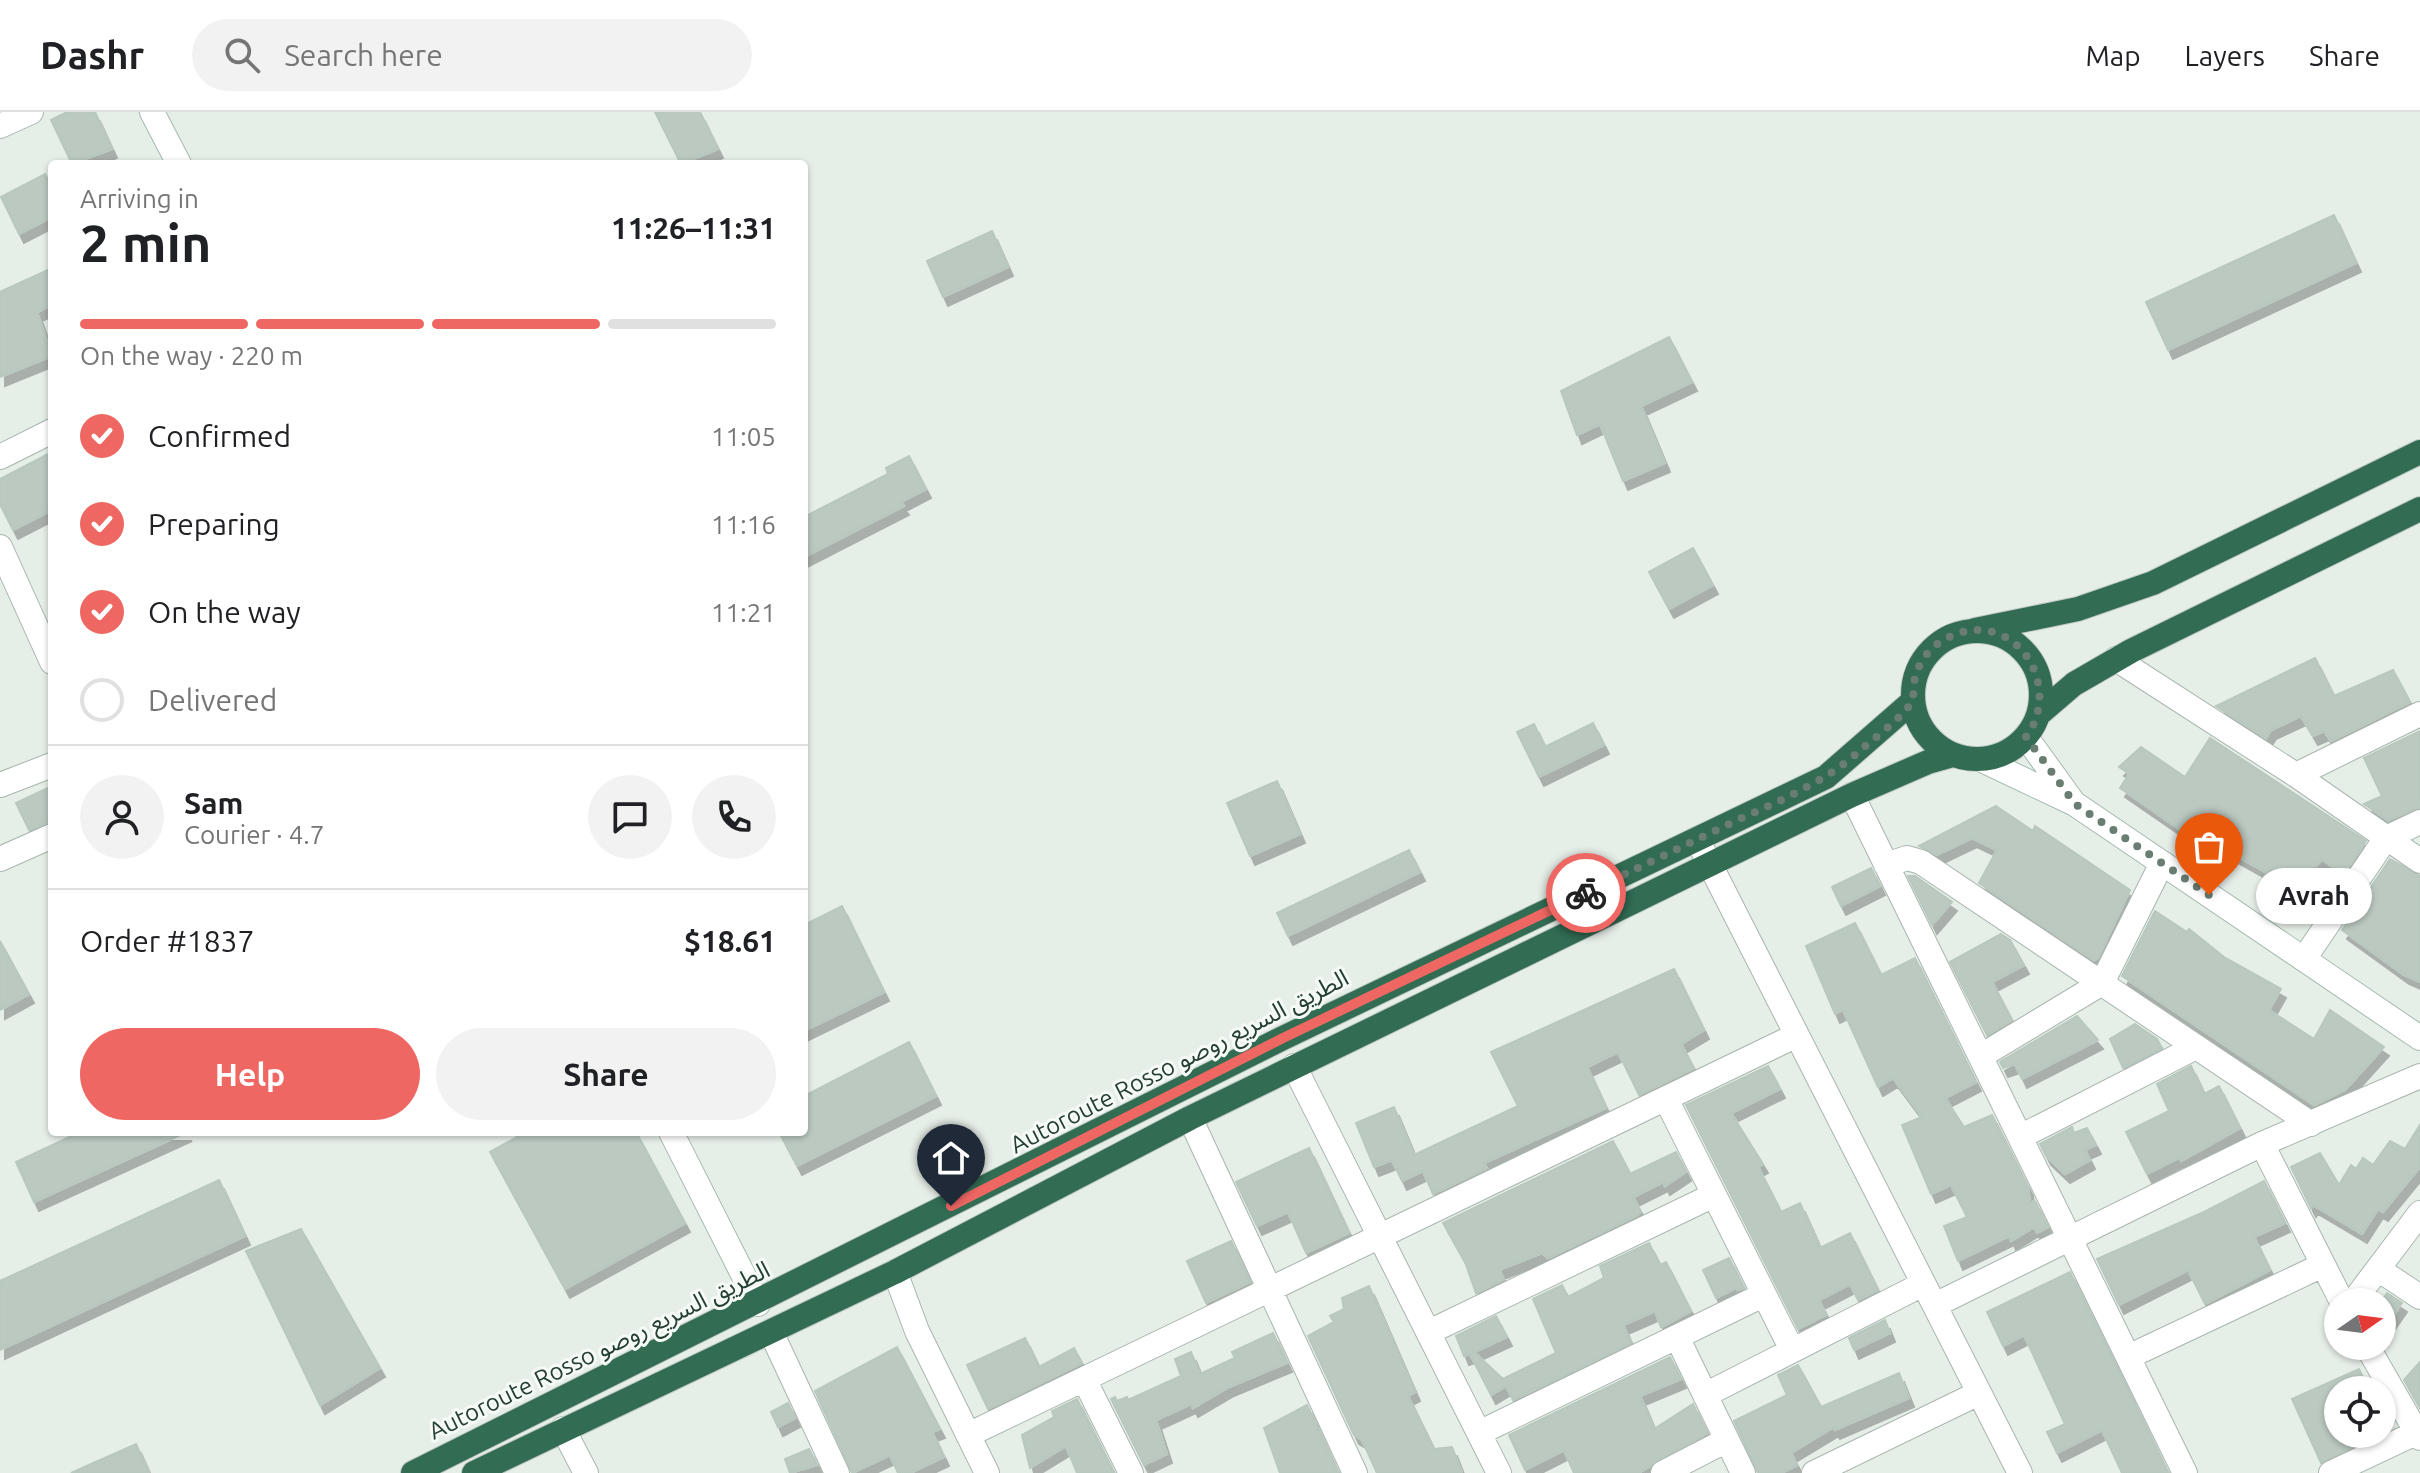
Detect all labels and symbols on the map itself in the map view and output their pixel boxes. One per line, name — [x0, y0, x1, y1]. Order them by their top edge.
pin — [2175, 813, 2243, 895]
courier — [1546, 853, 1626, 933]
callout: Avrah — [2257, 867, 2373, 923]
street label: Autoroute Rosso الطريق السريع روصو — [1005, 964, 1354, 1162]
pin — [917, 1124, 985, 1206]
street label: Autoroute Rosso الطريق السريع روصو — [424, 1255, 776, 1448]
north arrow — [2324, 1288, 2396, 1360]

